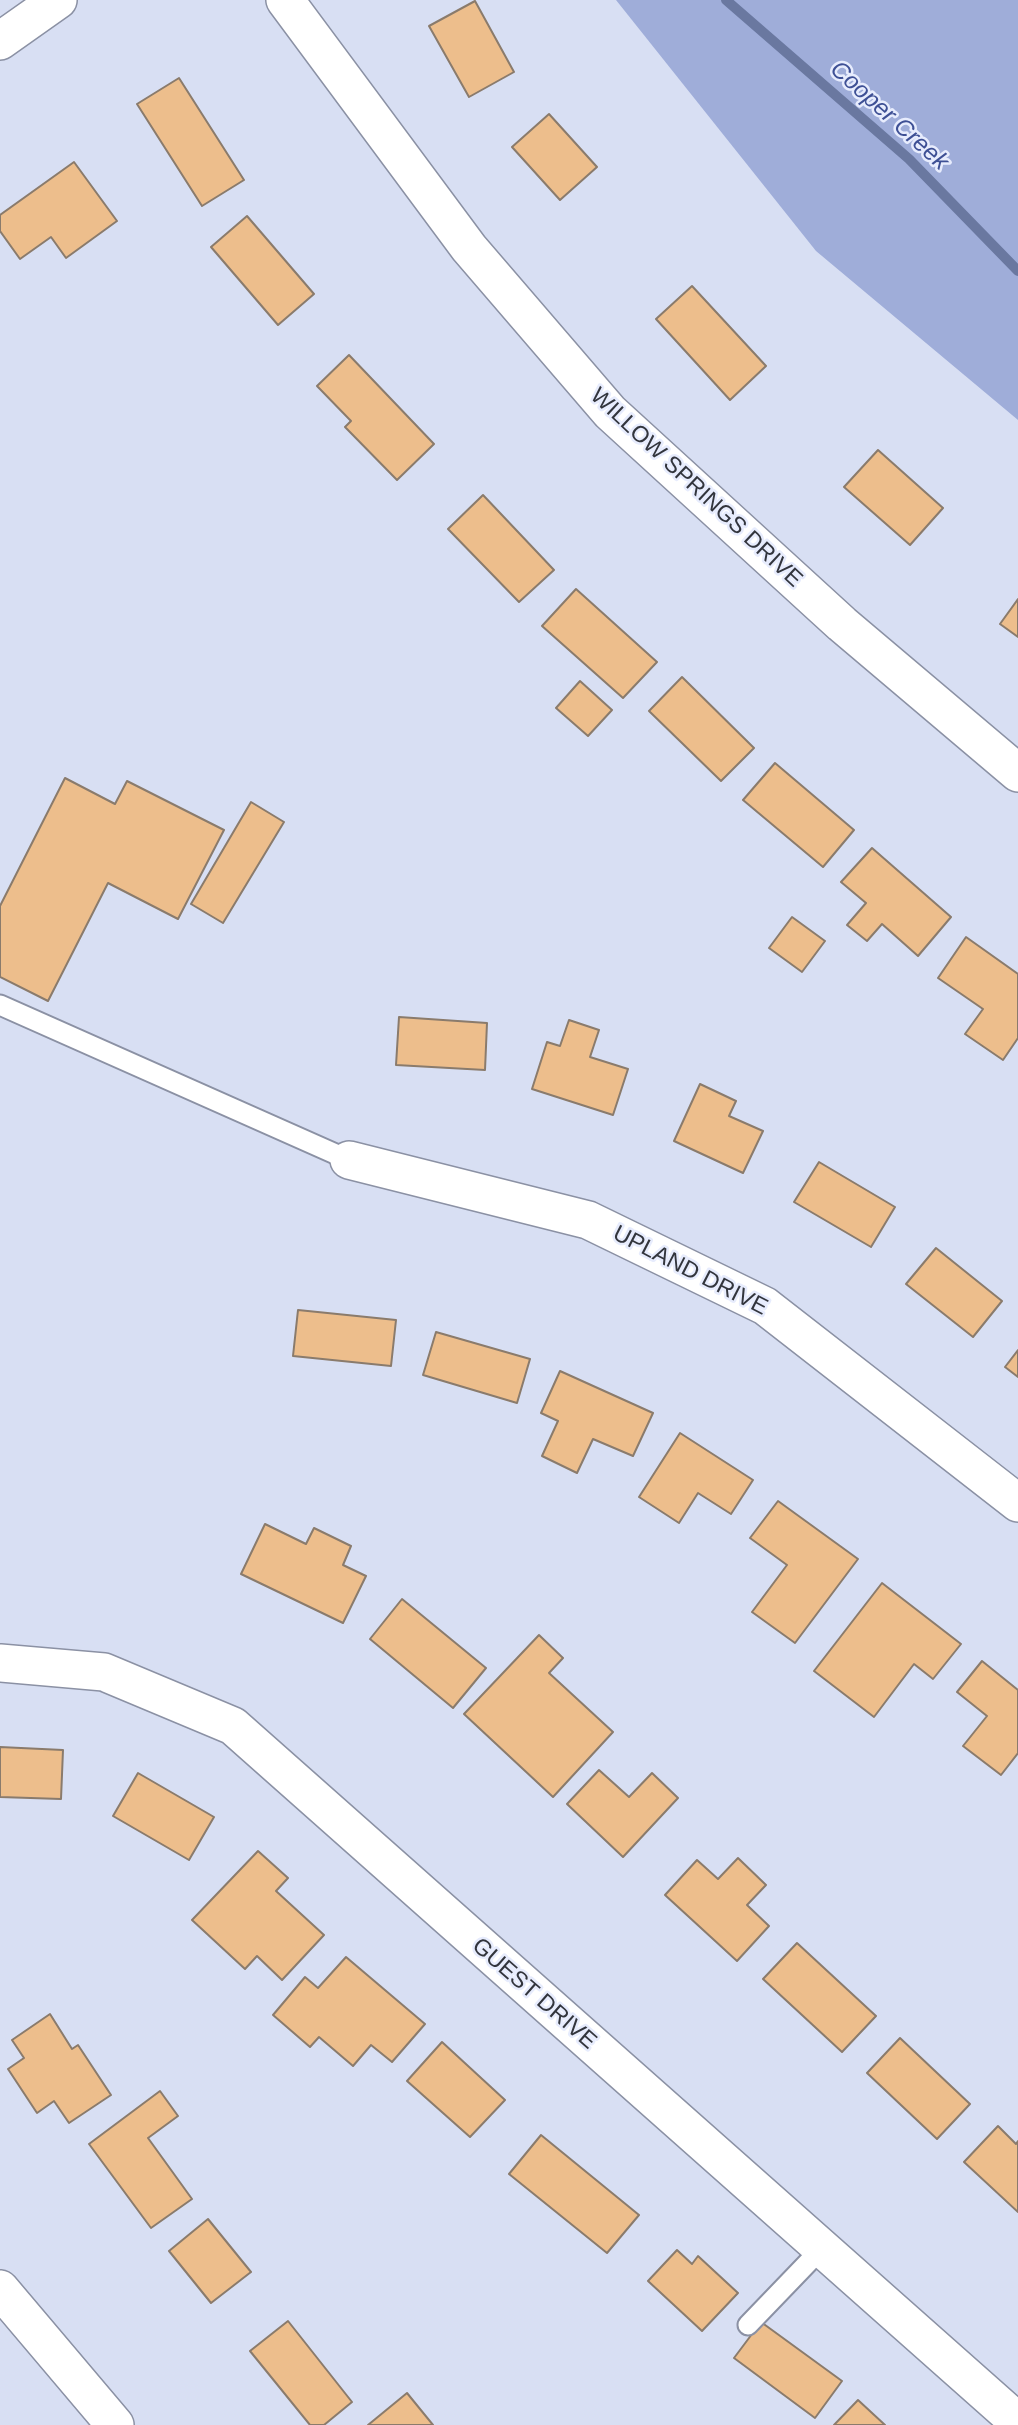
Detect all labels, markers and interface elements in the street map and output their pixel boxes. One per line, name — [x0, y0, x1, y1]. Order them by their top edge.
water label: Cooper Creek — [824, 55, 954, 177]
street label: WILLOW SPRINGS DRIVE — [584, 382, 808, 594]
street label: UPLAND DRIVE — [608, 1220, 772, 1322]
street label: GUEST DRIVE — [466, 1932, 602, 2056]

